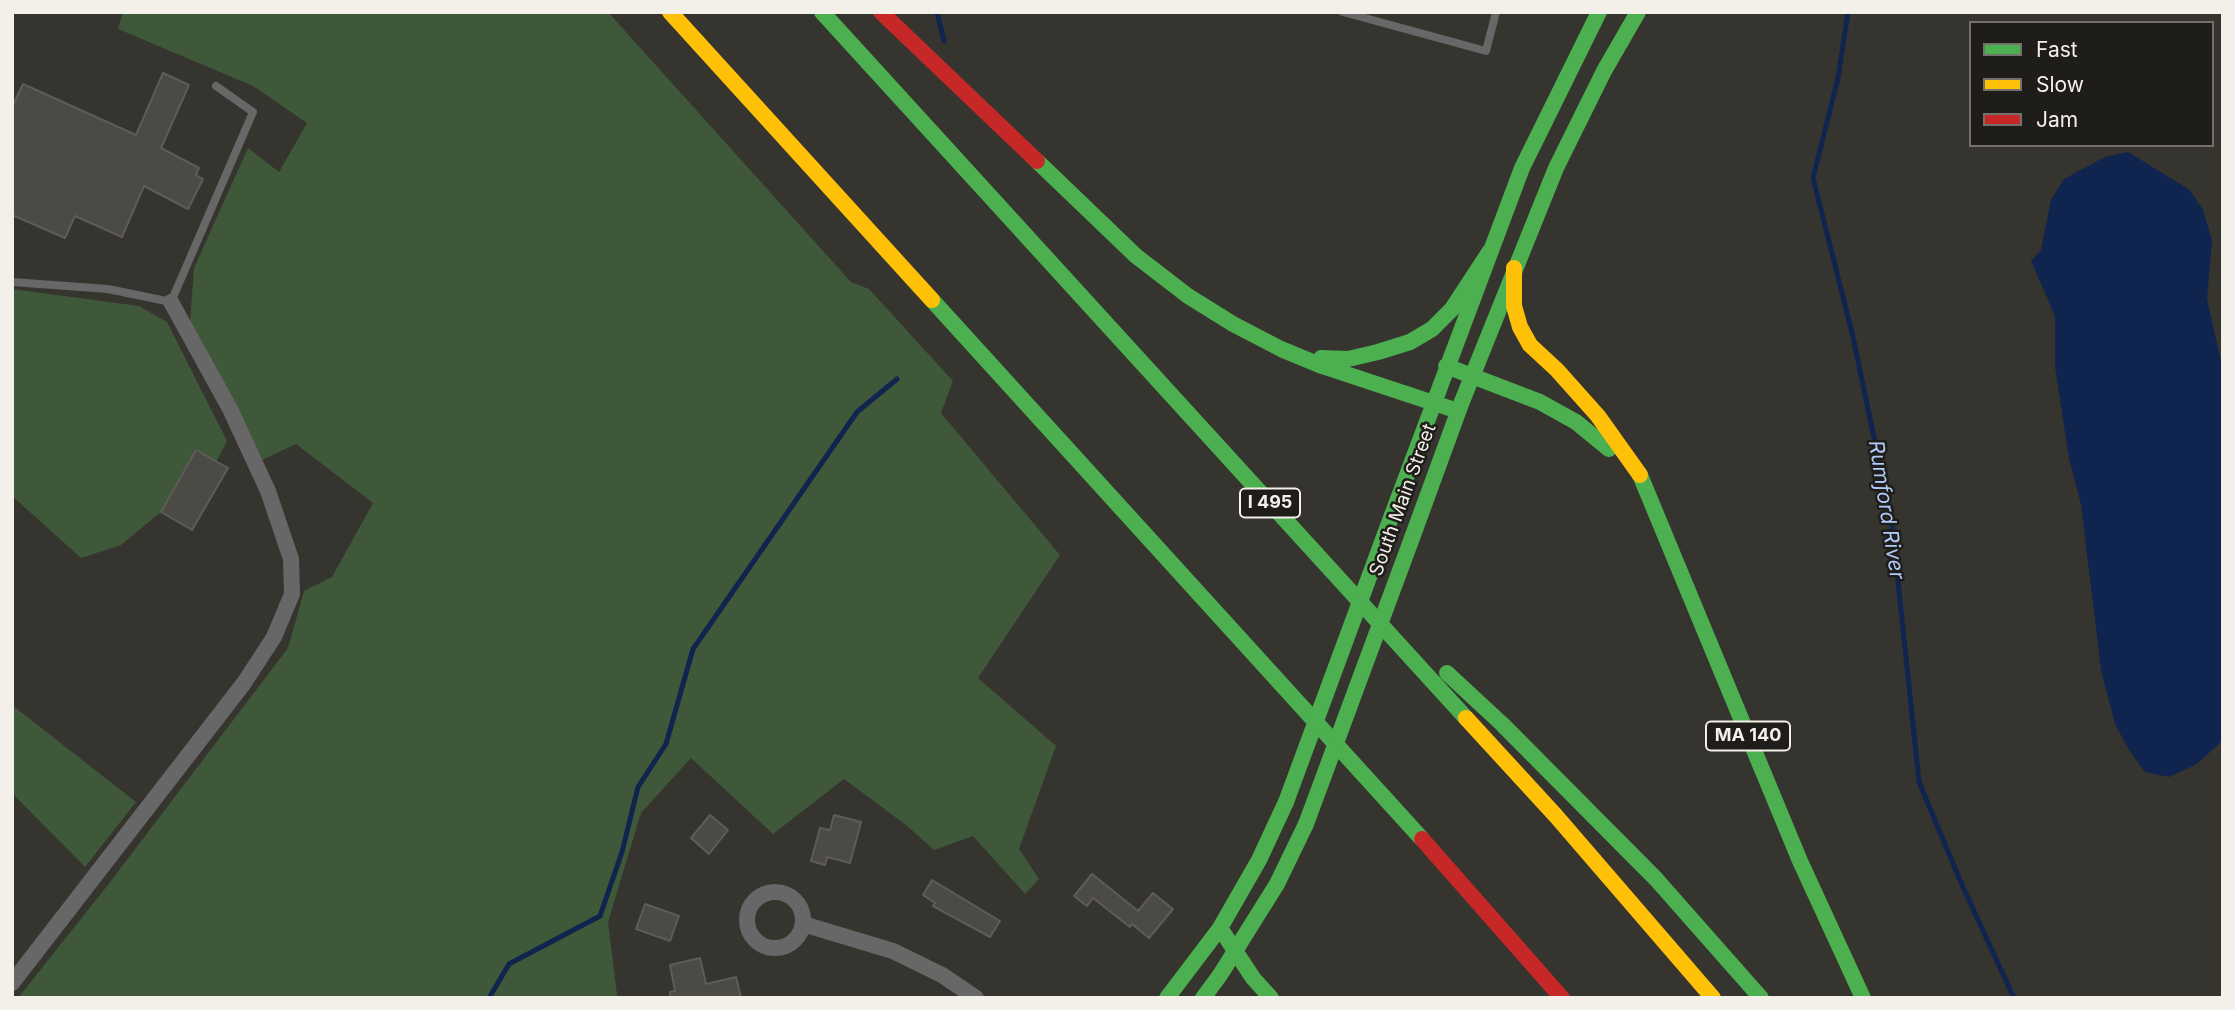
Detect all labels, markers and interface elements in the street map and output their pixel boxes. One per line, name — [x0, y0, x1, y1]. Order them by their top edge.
legend — [1969, 21, 2214, 147]
text: Fast — [2036, 37, 2078, 62]
text: Slow — [2036, 72, 2084, 97]
text: Jam — [2036, 107, 2078, 132]
street label: South Main Street — [1365, 421, 1441, 579]
water label: Rumford River — [1863, 439, 1909, 581]
road number: I 495 — [1240, 489, 1300, 518]
road number: MA 140 — [1706, 722, 1790, 750]

